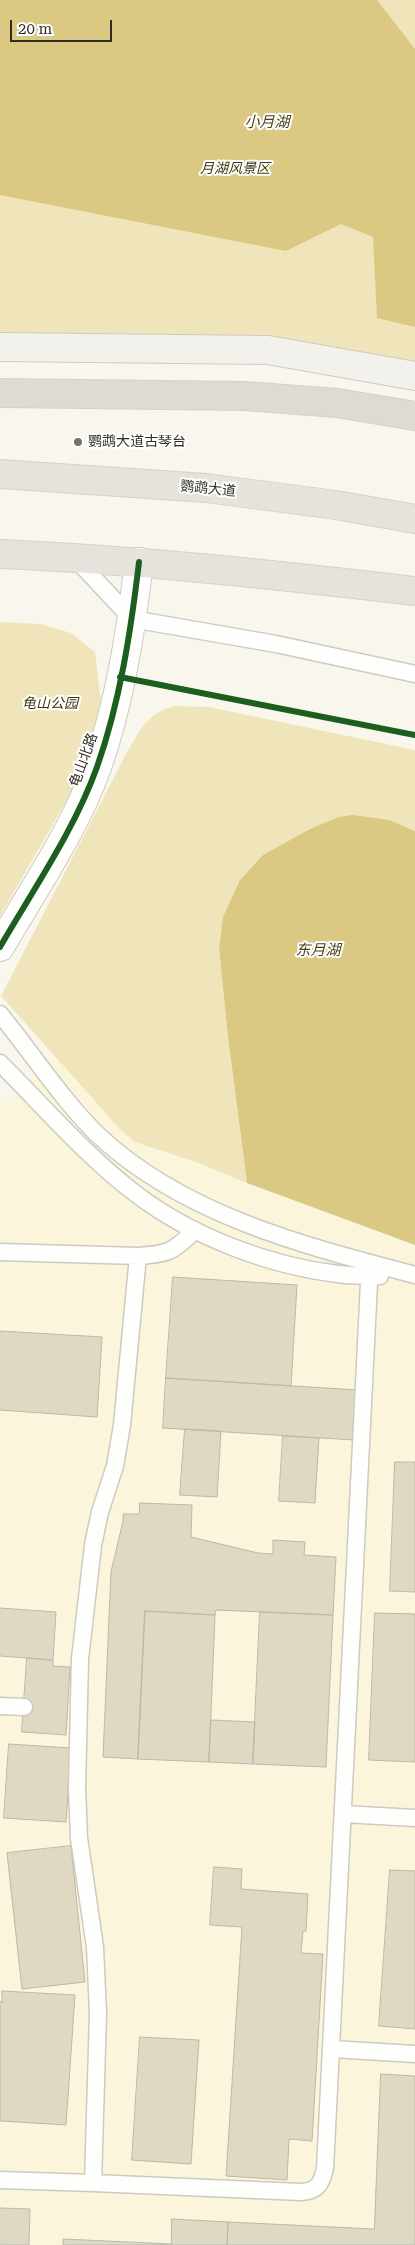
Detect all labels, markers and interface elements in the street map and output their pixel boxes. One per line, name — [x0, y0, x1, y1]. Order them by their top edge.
scale bar — [12, 10, 115, 42]
text: 20 m — [18, 20, 52, 38]
water label: 小月湖 — [245, 114, 289, 132]
park label: 月湖风景区 — [200, 161, 270, 177]
place label: 鹦鹉大道古琴台 — [88, 434, 186, 450]
marker: 鹦鹉大道古琴台 — [72, 436, 84, 448]
street label: 鹦鹉大道 — [179, 478, 237, 500]
park label: 龟山公园 — [22, 696, 78, 712]
street label: 龟山北路 — [67, 731, 101, 789]
water label: 东月湖 — [296, 942, 340, 960]

